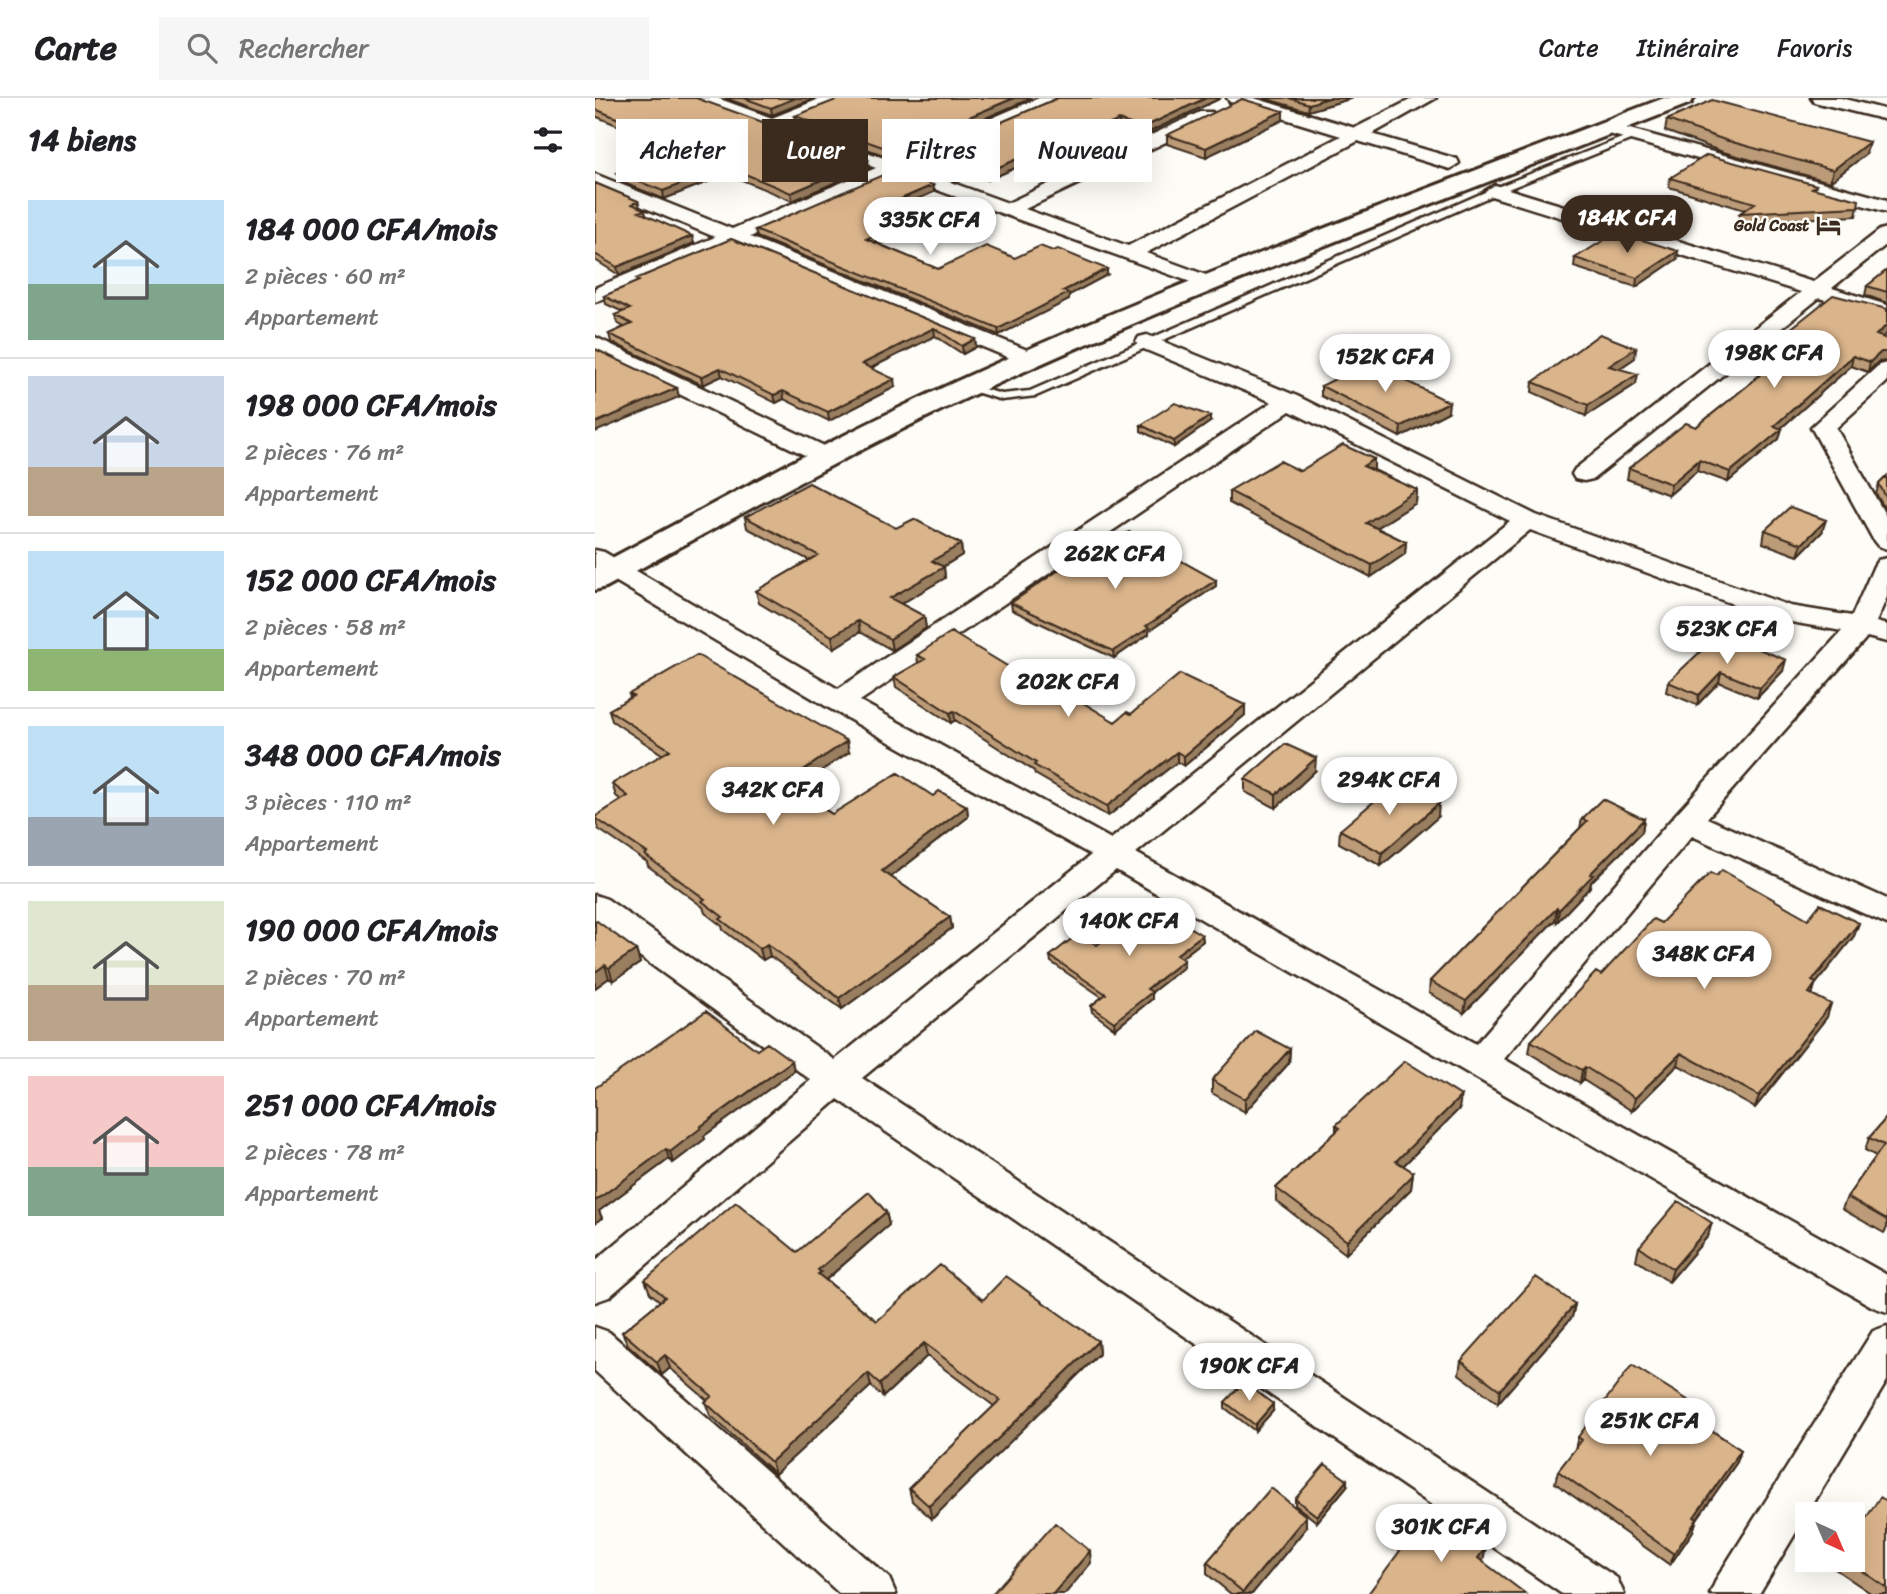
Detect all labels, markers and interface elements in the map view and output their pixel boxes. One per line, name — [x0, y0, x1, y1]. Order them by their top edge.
search box — [159, 17, 649, 80]
text: Carte — [35, 19, 117, 77]
text: Rechercher — [239, 25, 369, 71]
text: Carte — [1539, 27, 1599, 69]
text: Itinéraire — [1637, 27, 1739, 69]
text: Favoris — [1777, 27, 1852, 69]
icon: search — [183, 29, 221, 67]
text: 14 biens — [28, 113, 136, 167]
chip: Acheter — [616, 119, 748, 182]
chip: Louer — [762, 119, 868, 182]
chip: Filtres — [882, 119, 1000, 182]
chip: Nouveau — [1014, 119, 1152, 182]
icon: filters — [529, 121, 567, 159]
pin: 184K CFA — [1555, 195, 1699, 255]
text: 184K CFA — [1577, 197, 1677, 238]
pin: 335K CFA — [858, 198, 1002, 257]
text: 335K CFA — [879, 199, 981, 240]
text: 184 000 CFA/mois — [245, 202, 497, 256]
place label: Gold Coast — [1733, 211, 1809, 240]
hotel icon: Gold Coast — [1815, 211, 1843, 239]
icon: home — [84, 228, 168, 312]
text: 2 pièces · 60 m² — [245, 256, 406, 297]
text: Appartement — [245, 297, 379, 338]
pin: 198K CFA — [1702, 330, 1846, 390]
text: 198K CFA — [1724, 332, 1824, 373]
pin: 152K CFA — [1313, 334, 1457, 394]
text: 152K CFA — [1335, 336, 1435, 377]
text: 198 000 CFA/mois — [245, 378, 497, 432]
icon: home — [84, 404, 168, 488]
text: 2 pièces · 76 m² — [245, 432, 404, 473]
text: Appartement — [245, 473, 379, 514]
pin: 262K CFA — [1043, 532, 1187, 591]
text: 262K CFA — [1064, 533, 1166, 574]
text: 152 000 CFA/mois — [245, 553, 496, 607]
icon: home — [84, 579, 168, 663]
pin: 523K CFA — [1655, 606, 1799, 666]
text: 2 pièces · 58 m² — [245, 607, 406, 648]
text: 523K CFA — [1676, 608, 1778, 649]
text: Appartement — [245, 648, 379, 689]
pin: 202K CFA — [996, 660, 1140, 719]
text: 202K CFA — [1016, 661, 1120, 702]
text: 348 000 CFA/mois — [245, 728, 501, 782]
icon: home — [84, 754, 168, 838]
pin: 294K CFA — [1317, 758, 1461, 817]
text: 294K CFA — [1337, 759, 1441, 800]
pin: 342K CFA — [701, 768, 845, 827]
text: 342K CFA — [722, 769, 824, 810]
text: 3 pièces · 110 m² — [245, 782, 412, 823]
text: Appartement — [245, 823, 379, 864]
pin: 140K CFA — [1057, 898, 1201, 958]
text: 140K CFA — [1079, 900, 1179, 941]
text: 190 000 CFA/mois — [245, 903, 498, 957]
icon: home — [84, 929, 168, 1013]
pin: 348K CFA — [1632, 932, 1776, 991]
text: 348K CFA — [1653, 933, 1755, 974]
text: 2 pièces · 70 m² — [245, 957, 406, 998]
text: Appartement — [245, 998, 379, 1039]
text: 251 000 CFA/mois — [245, 1078, 496, 1132]
icon: home — [84, 1104, 168, 1188]
text: 2 pièces · 78 m² — [245, 1132, 405, 1173]
text: Appartement — [245, 1173, 379, 1214]
pin: 190K CFA — [1177, 1344, 1321, 1403]
text: 190K CFA — [1199, 1345, 1299, 1386]
pin: 251K CFA — [1578, 1398, 1722, 1458]
text: 251K CFA — [1600, 1400, 1700, 1441]
north arrow — [1795, 1502, 1865, 1572]
map controls — [1795, 1502, 1865, 1572]
pin: 301K CFA — [1369, 1504, 1513, 1564]
text: 301K CFA — [1392, 1506, 1490, 1547]

